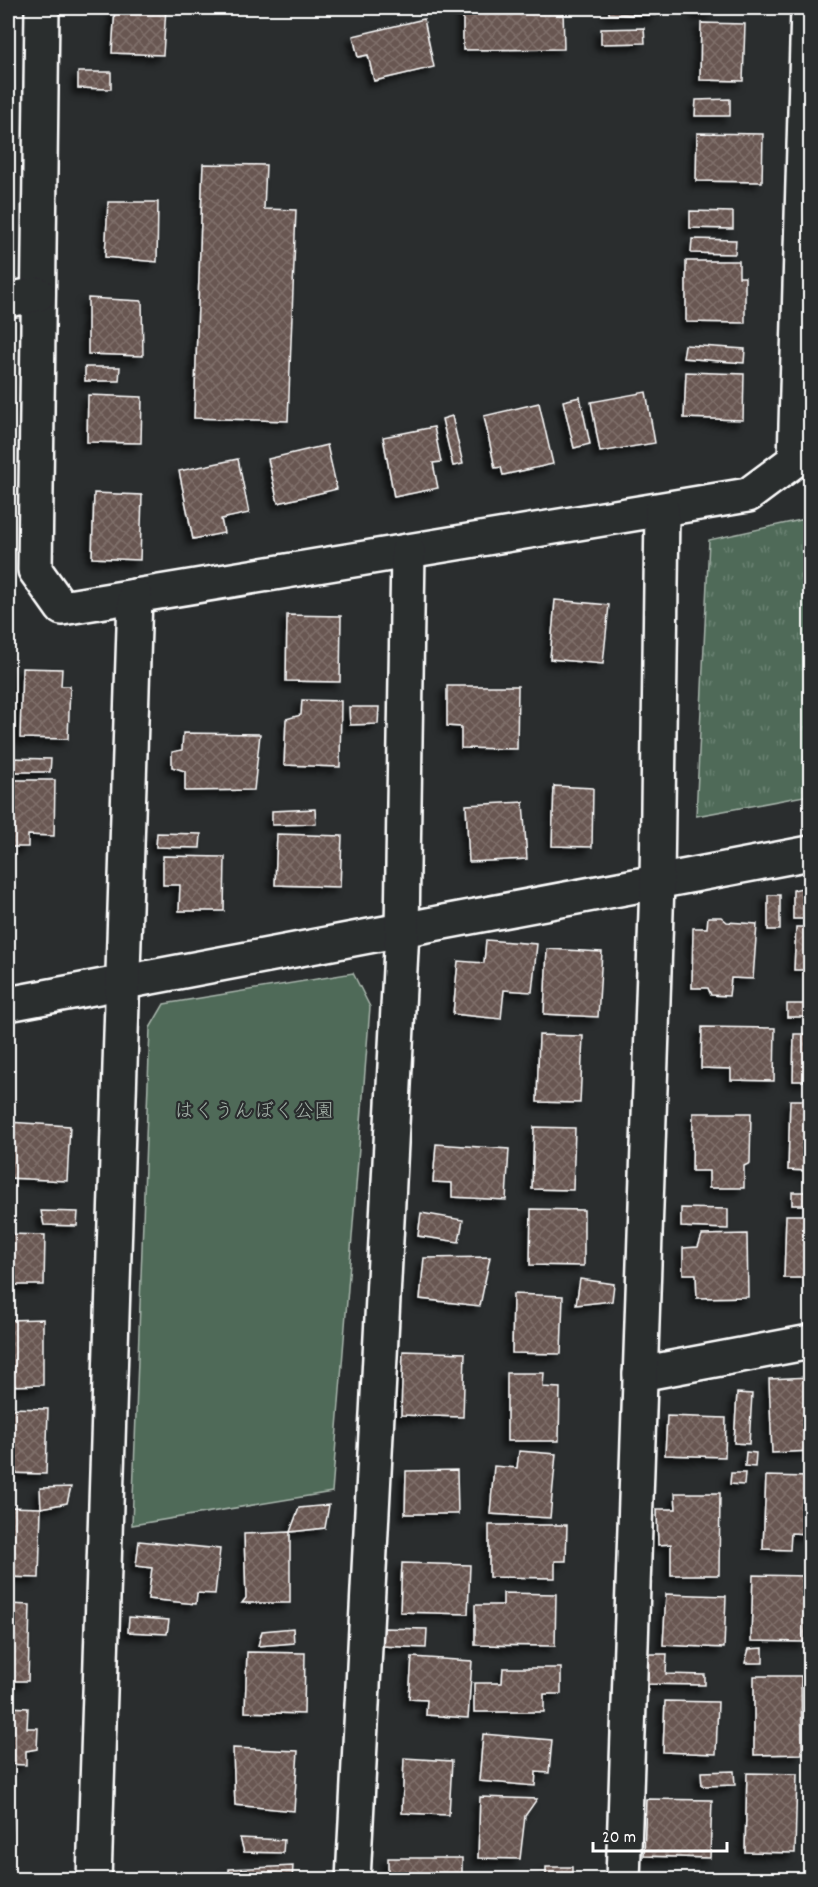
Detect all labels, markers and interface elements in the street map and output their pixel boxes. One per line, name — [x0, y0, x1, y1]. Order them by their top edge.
park label: はくうんぼく公園 — [174, 1099, 334, 1127]
scale bar — [593, 1815, 726, 1853]
text: 20 m — [602, 1826, 636, 1851]

